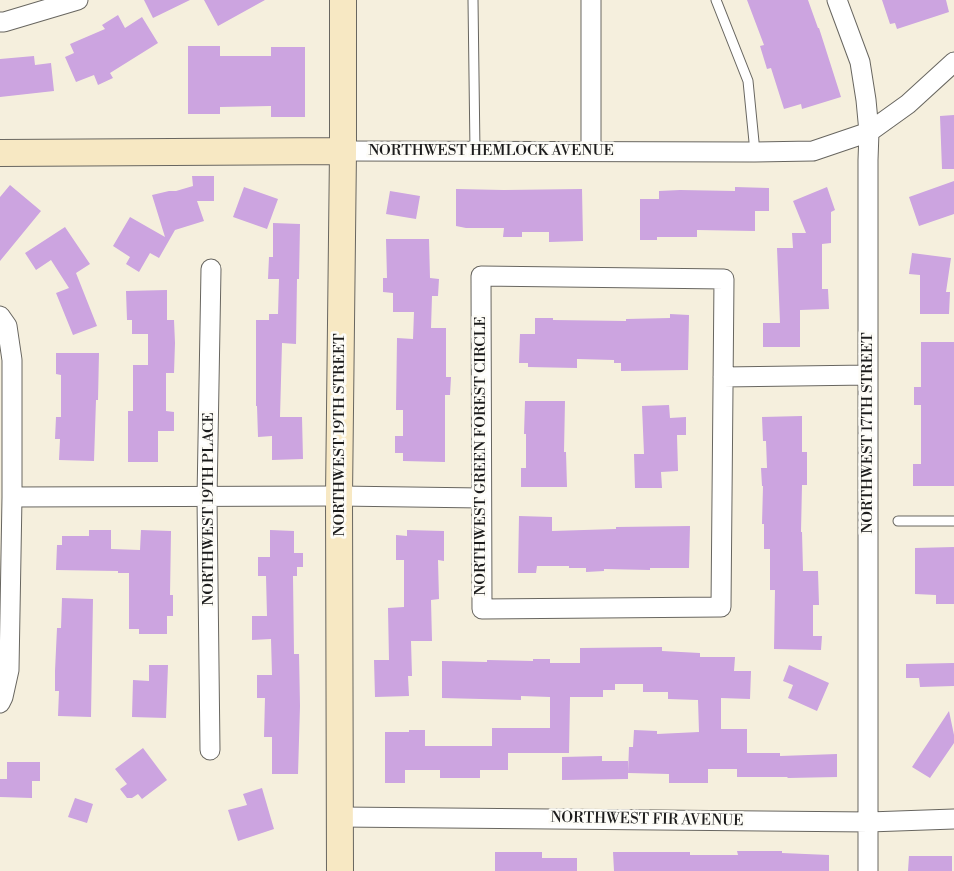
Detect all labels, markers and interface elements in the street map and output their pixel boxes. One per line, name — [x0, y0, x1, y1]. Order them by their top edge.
street label: NORTHWEST HEMLOCK AVENUE — [368, 142, 614, 160]
street label: NORTHWEST GREEN FOREST CIRCLE — [472, 316, 490, 596]
street label: NORTHWEST 17TH STREET — [859, 332, 877, 534]
street label: NORTHWEST 19TH STREET — [331, 334, 349, 536]
street label: NORTHWEST 19TH PLACE — [200, 412, 218, 606]
street label: NORTHWEST FIR AVENUE — [550, 809, 744, 831]

